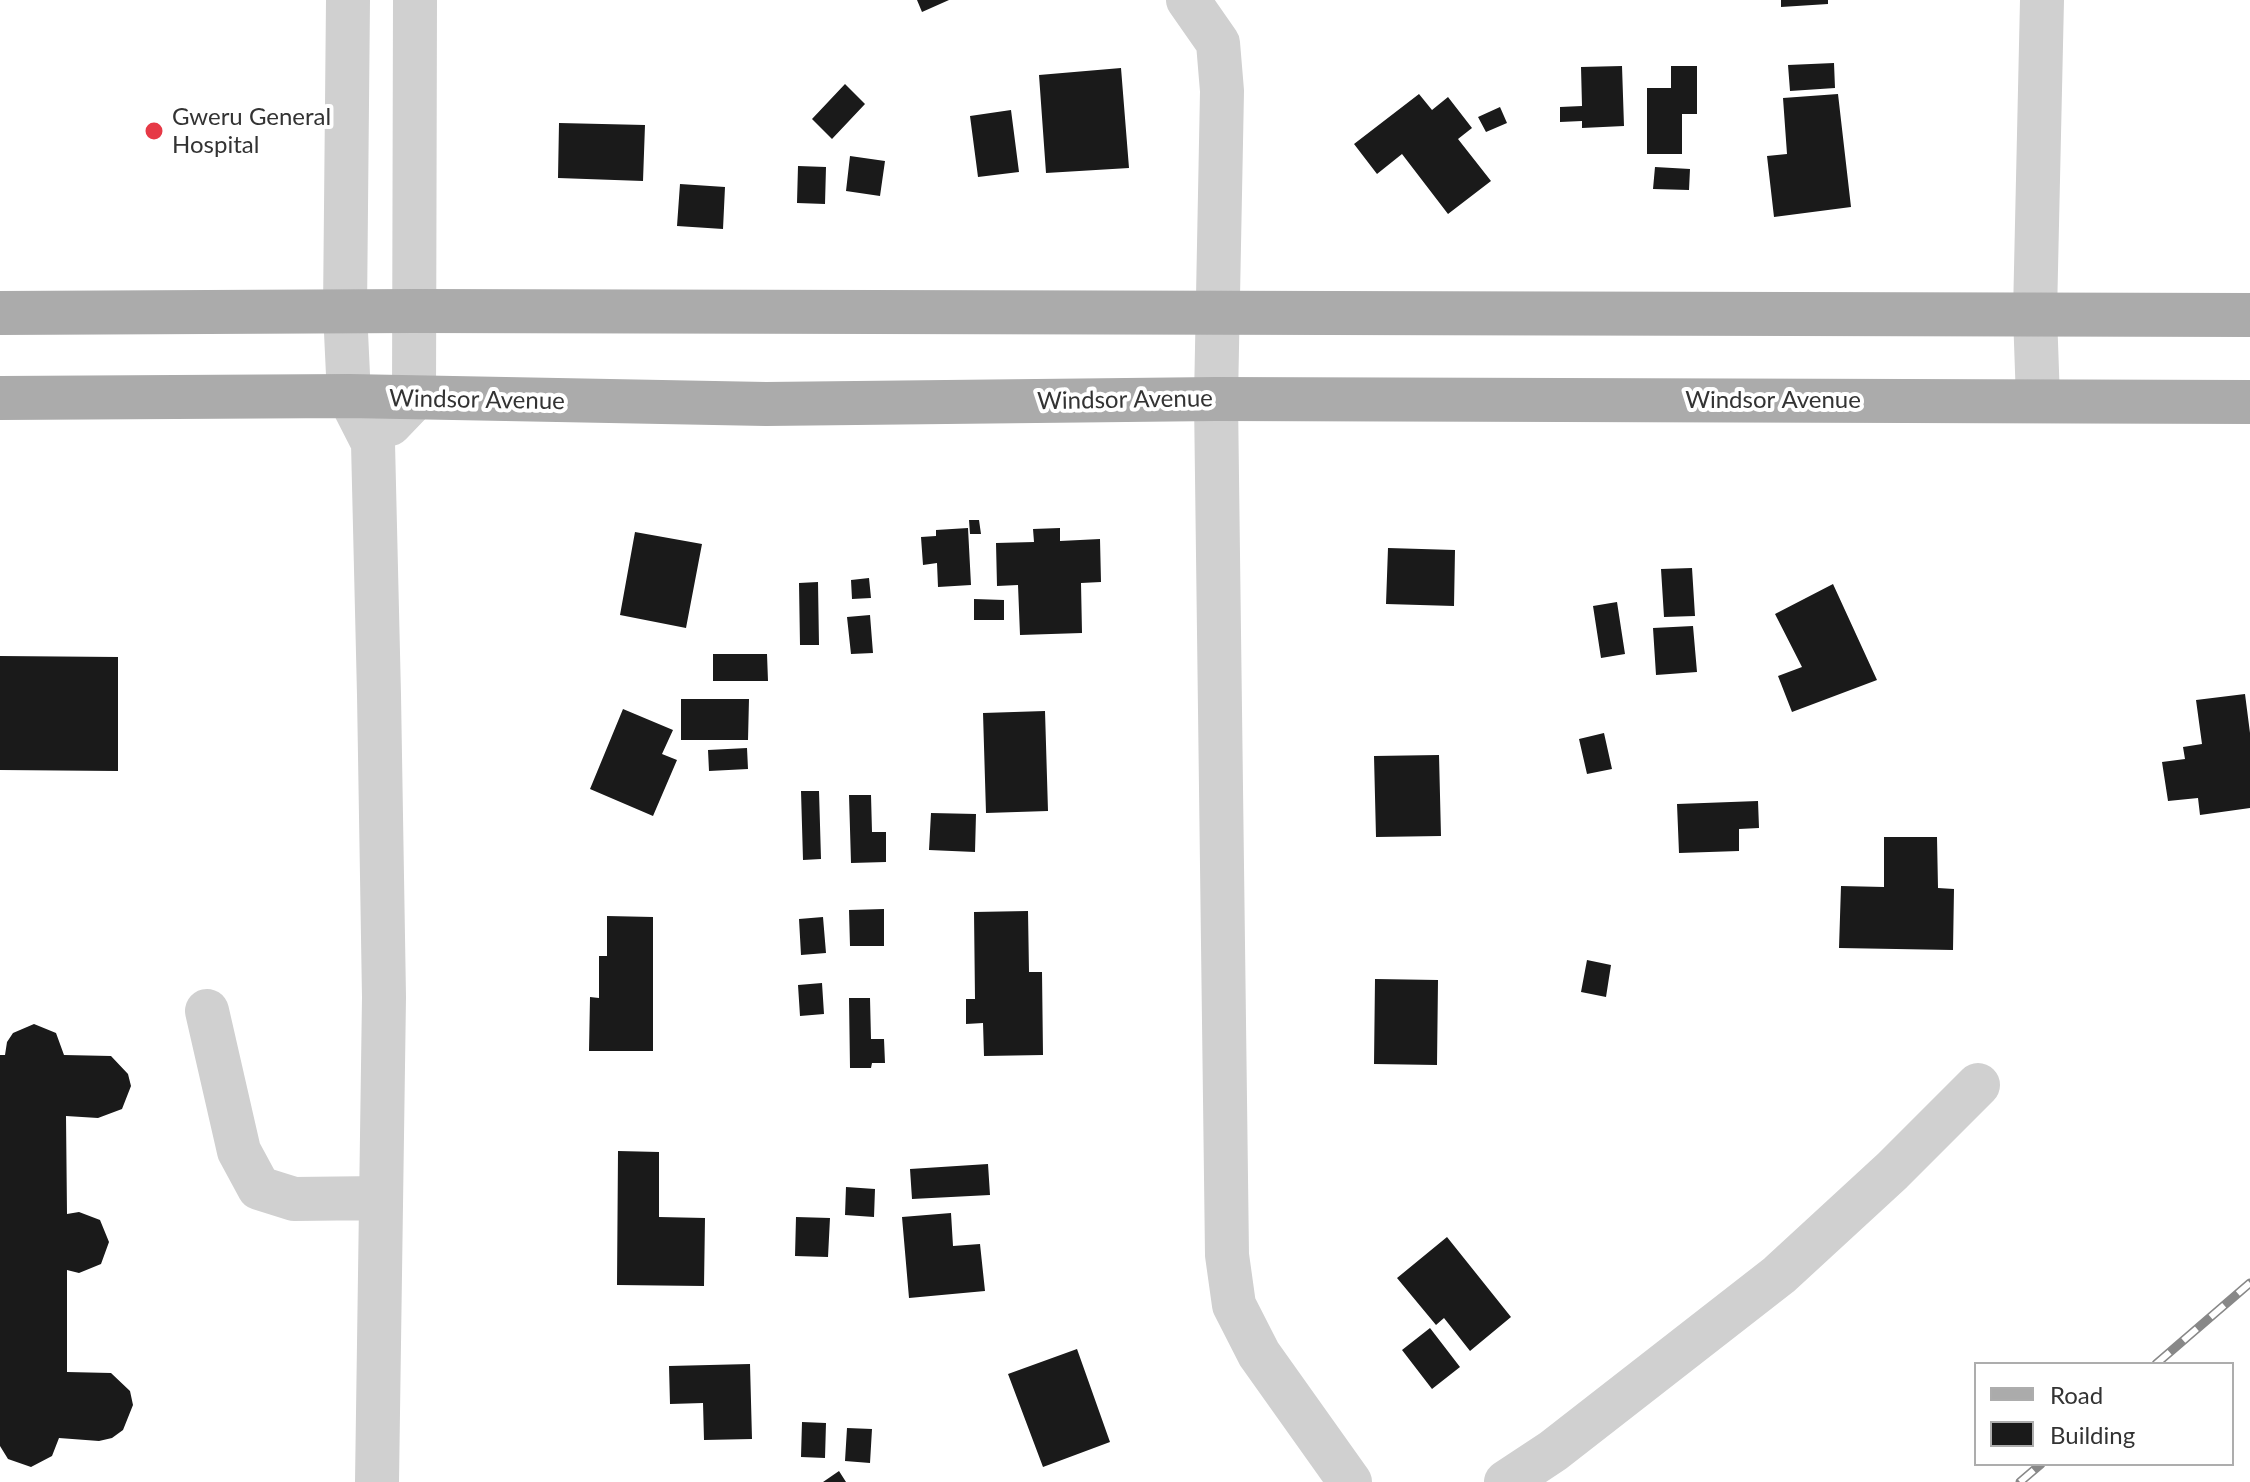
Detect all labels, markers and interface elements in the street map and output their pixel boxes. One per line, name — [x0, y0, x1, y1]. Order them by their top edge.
place label: Gweru General Hospital — [172, 103, 331, 159]
marker: Gweru General Hospital — [143, 120, 165, 142]
street label: Windsor Avenue — [389, 384, 565, 416]
street label: Windsor Avenue — [1037, 384, 1213, 416]
street label: Windsor Avenue — [1685, 386, 1861, 414]
legend — [1974, 1362, 2234, 1466]
text: Road — [2050, 1380, 2103, 1409]
text: Building — [2050, 1420, 2135, 1449]

